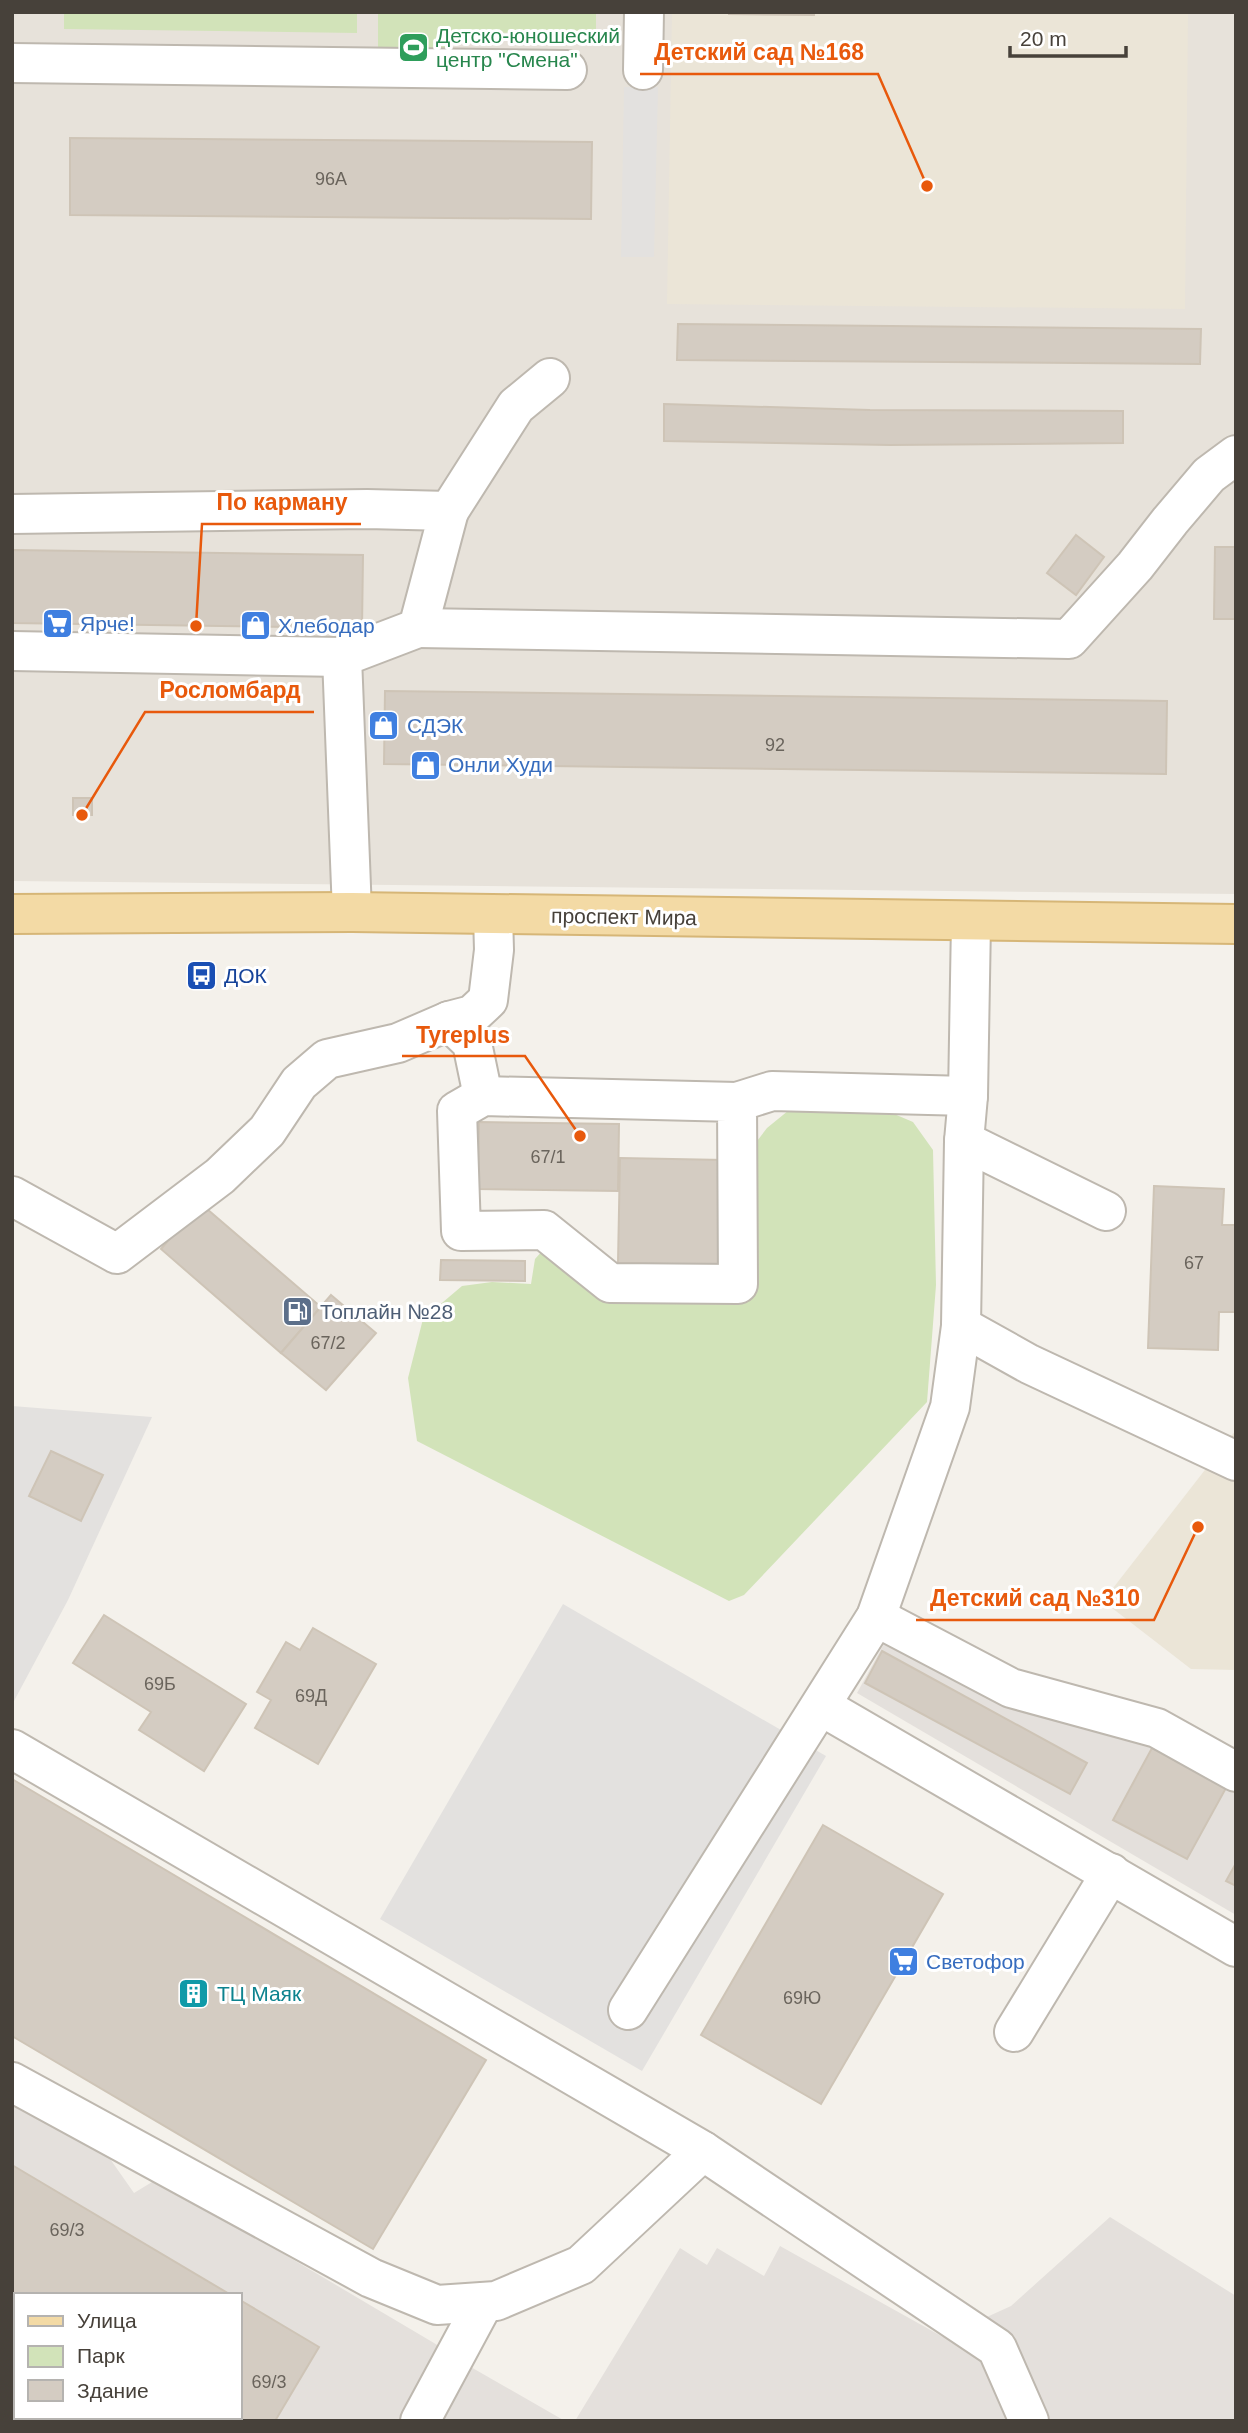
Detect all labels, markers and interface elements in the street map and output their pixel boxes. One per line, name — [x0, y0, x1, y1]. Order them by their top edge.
scale bar — [1010, 14, 1126, 58]
place label: Детско-юношеский центр "Смена" — [436, 24, 620, 71]
text: 20 m — [1020, 27, 1067, 50]
callout: Детский сад №168 — [640, 30, 878, 74]
sports icon: Детско-юношеский центр "Смена" — [396, 31, 430, 65]
text: Детский сад №168 — [654, 39, 864, 65]
house number: 96А — [315, 169, 347, 189]
callout: По карману — [202, 480, 361, 524]
text: По карману — [216, 489, 348, 515]
supermarket icon: Ярче! — [40, 607, 74, 641]
shop icon: Хлебодар — [238, 609, 272, 643]
place label: Ярче! — [80, 612, 135, 635]
place label: Хлебодар — [278, 614, 375, 637]
callout: Росломбард — [145, 668, 314, 712]
text: Росломбард — [159, 677, 301, 703]
shop icon: СДЭК — [367, 709, 401, 743]
place label: СДЭК — [407, 714, 464, 737]
house number: 92 — [765, 735, 785, 755]
shop icon: Онли Худи — [408, 748, 442, 782]
place label: Онли Худи — [448, 753, 553, 776]
street label: проспект Мира — [551, 904, 697, 929]
bus stop icon: ДОК — [184, 959, 218, 993]
place label: ДОК — [224, 964, 268, 987]
callout: Tyreplus — [402, 1012, 525, 1056]
text: Tyreplus — [416, 1022, 510, 1048]
house number: 67/1 — [530, 1147, 566, 1167]
house number: 67 — [1184, 1253, 1204, 1273]
fuel station icon: Топлайн №28 — [280, 1295, 314, 1329]
place label: Топлайн №28 — [320, 1300, 453, 1323]
house number: 67/2 — [310, 1333, 346, 1353]
callout: Детский сад №310 — [916, 1576, 1154, 1620]
text: Детский сад №310 — [930, 1585, 1140, 1611]
house number: 69Б — [144, 1674, 176, 1694]
house number: 69Д — [295, 1686, 327, 1706]
supermarket icon: Светофор — [886, 1945, 920, 1979]
place label: Светофор — [926, 1950, 1025, 1973]
building icon: ТЦ Маяк — [177, 1977, 211, 2011]
place label: ТЦ Маяк — [217, 1982, 302, 2005]
house number: 69Ю — [783, 1988, 821, 2008]
house number: 69/3 — [49, 2220, 85, 2240]
legend — [14, 2293, 242, 2419]
text: Улица — [77, 2309, 137, 2332]
text: Парк — [77, 2344, 125, 2367]
house number: 69/3 — [251, 2372, 287, 2392]
text: Здание — [77, 2379, 149, 2402]

